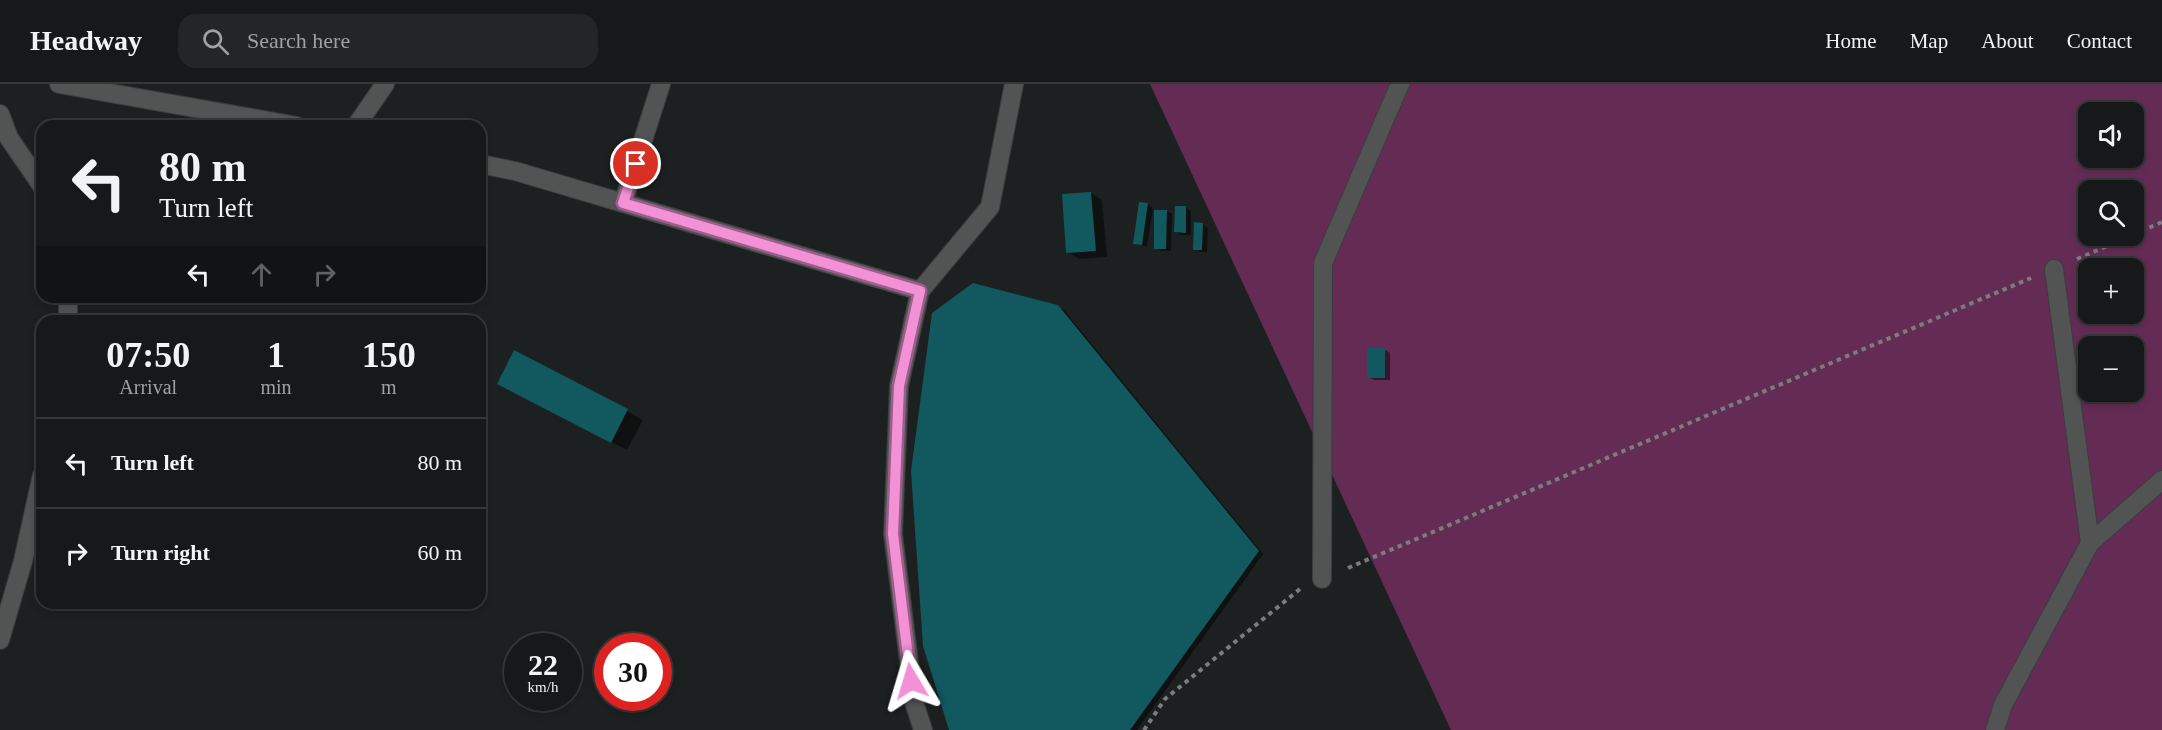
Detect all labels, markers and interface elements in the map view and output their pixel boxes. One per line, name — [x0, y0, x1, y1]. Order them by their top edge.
search box — [178, 14, 598, 68]
text: Headway — [30, 25, 142, 56]
icon: search — [199, 25, 232, 58]
text: Search here — [247, 28, 350, 53]
text: Home — [1825, 29, 1877, 53]
text: Map — [1910, 29, 1948, 53]
text: About — [1981, 29, 2034, 53]
text: Contact — [2067, 29, 2132, 53]
map controls — [2078, 102, 2144, 402]
button: sound — [2078, 102, 2144, 168]
pin — [610, 138, 661, 189]
icon: left — [60, 144, 138, 222]
text: 80 m — [159, 144, 247, 190]
icon: arrive — [619, 147, 652, 180]
button: search — [2078, 180, 2144, 246]
text: Turn left — [159, 193, 253, 223]
icon: left — [182, 258, 215, 291]
icon: ahead — [245, 258, 278, 291]
icon: right — [308, 258, 341, 291]
button: + — [2078, 258, 2144, 324]
text: 07:50 — [106, 335, 190, 375]
text: 1 — [267, 335, 285, 375]
text: 150 — [362, 335, 416, 375]
button: − — [2078, 336, 2144, 402]
text: Arrival — [119, 376, 177, 398]
text: min — [260, 376, 292, 398]
text: m — [381, 376, 397, 398]
icon: left — [60, 447, 93, 480]
text: Turn left — [111, 450, 194, 475]
text: 80 m — [417, 450, 462, 475]
icon: right — [60, 537, 93, 570]
text: Turn right — [111, 540, 210, 565]
text: 60 m — [417, 540, 462, 565]
speed limit sign: 30 — [594, 633, 672, 711]
text: 22 — [528, 648, 558, 681]
position arrow — [879, 649, 943, 713]
text: km/h — [528, 679, 558, 695]

